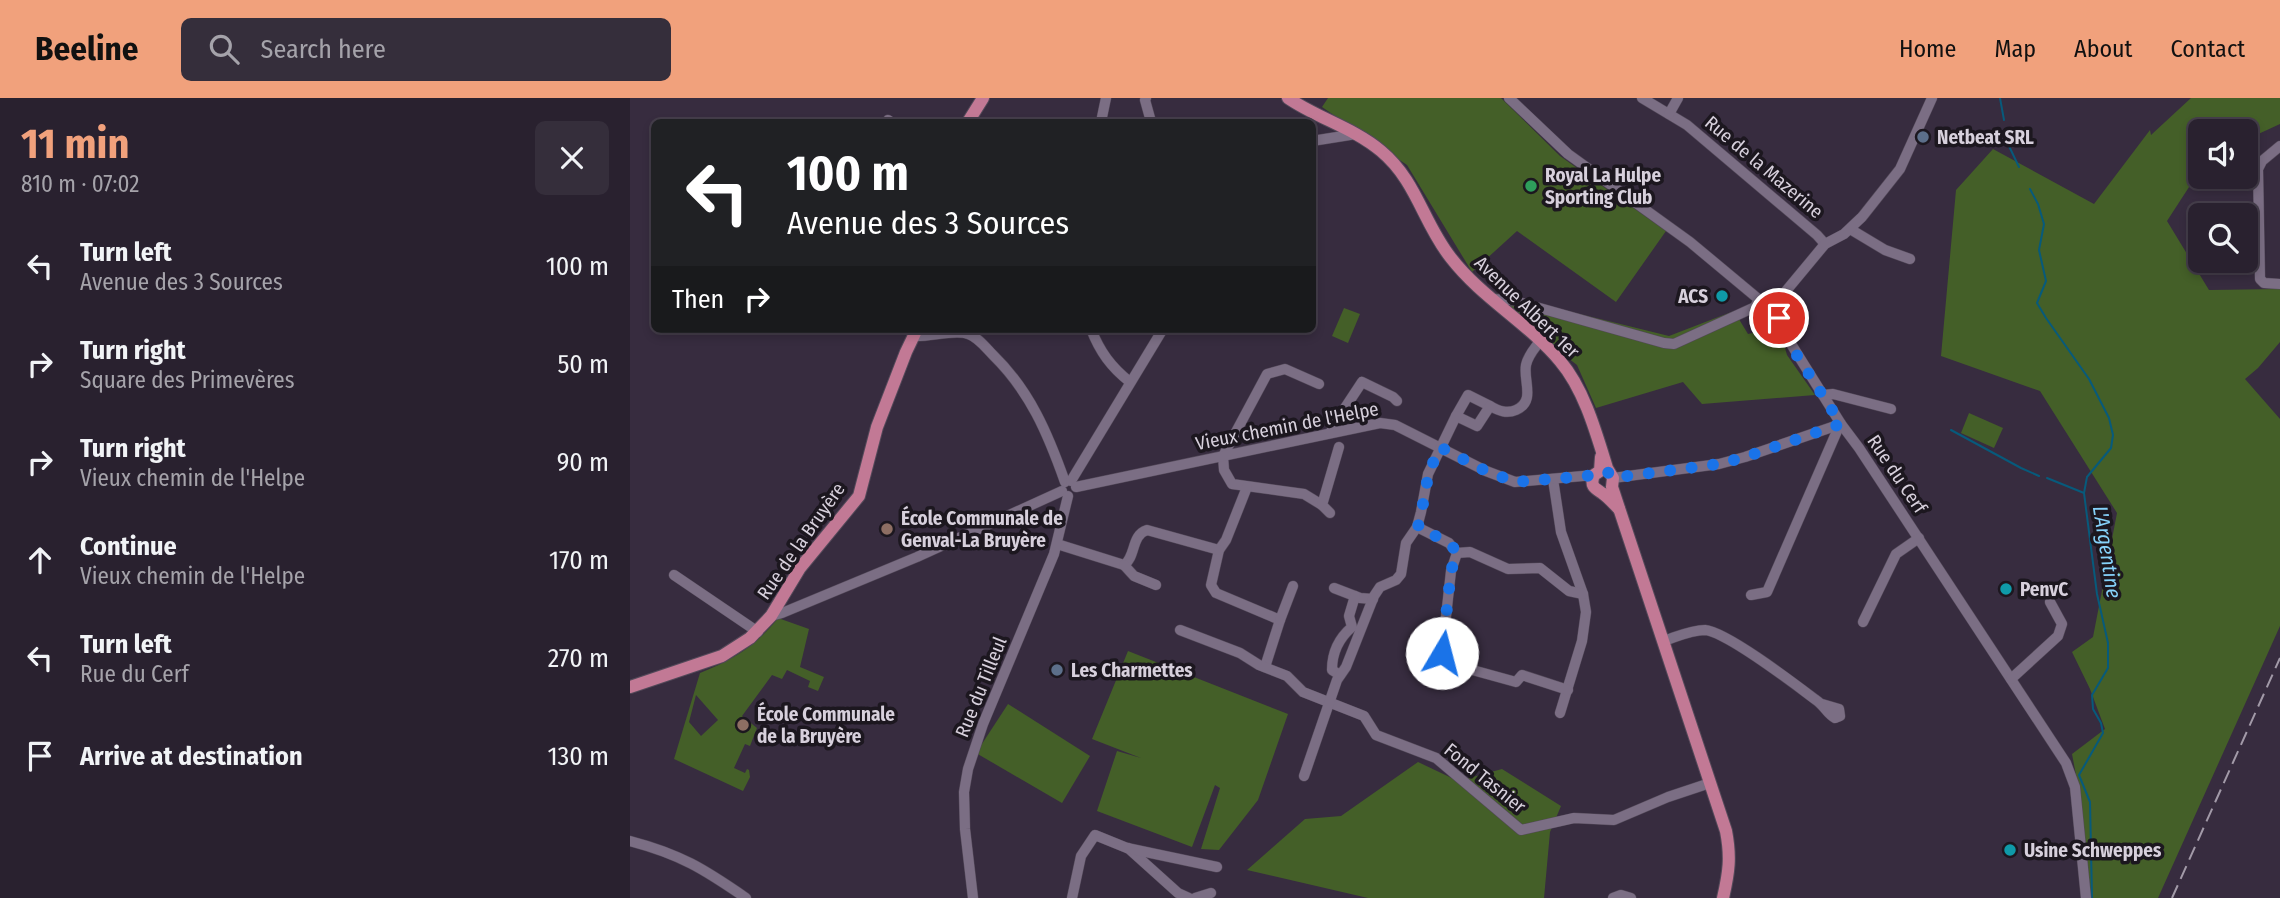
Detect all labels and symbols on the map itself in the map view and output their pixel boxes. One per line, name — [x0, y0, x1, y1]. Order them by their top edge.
street label: Rue de la Mazerine — [1700, 111, 1828, 223]
place label: Netbeat SRL — [1937, 126, 2034, 149]
marker: Netbeat SRL — [1915, 129, 1931, 145]
place label: Royal La Hulpe Sporting Club — [1545, 164, 1661, 209]
marker: Royal La Hulpe Sporting Club — [1523, 178, 1539, 194]
street label: Avenue Albert 1er — [1470, 251, 1584, 363]
place label: ACS — [1677, 285, 1708, 308]
marker: ACS — [1714, 288, 1730, 304]
pin — [1749, 288, 1809, 348]
street label: Vieux chemin de l'Helpe — [1194, 397, 1380, 455]
street label: Rue du Cerf — [1862, 430, 1932, 519]
street label: Rue de la Bruyère — [752, 478, 850, 604]
water label: L'Argentine — [2087, 504, 2127, 600]
place label: École Communale de Genval-La Bruyère — [901, 505, 1063, 552]
marker: École Communale de Genval-La Bruyère — [879, 521, 895, 537]
place label: PenvC — [2020, 578, 2068, 601]
marker: PenvC — [1998, 581, 2014, 597]
position arrow — [1405, 616, 1479, 690]
street label: Rue du Tilleul — [950, 633, 1012, 741]
place label: Les Charmettes — [1071, 659, 1193, 682]
marker: Les Charmettes — [1049, 662, 1065, 678]
place label: École Communale de la Bruyère — [757, 701, 895, 748]
marker: École Communale de la Bruyère — [735, 717, 751, 733]
street label: Fond Tasnier — [1440, 738, 1531, 818]
place label: Usine Schweppes — [2024, 839, 2162, 862]
marker: Usine Schweppes — [2002, 842, 2018, 858]

